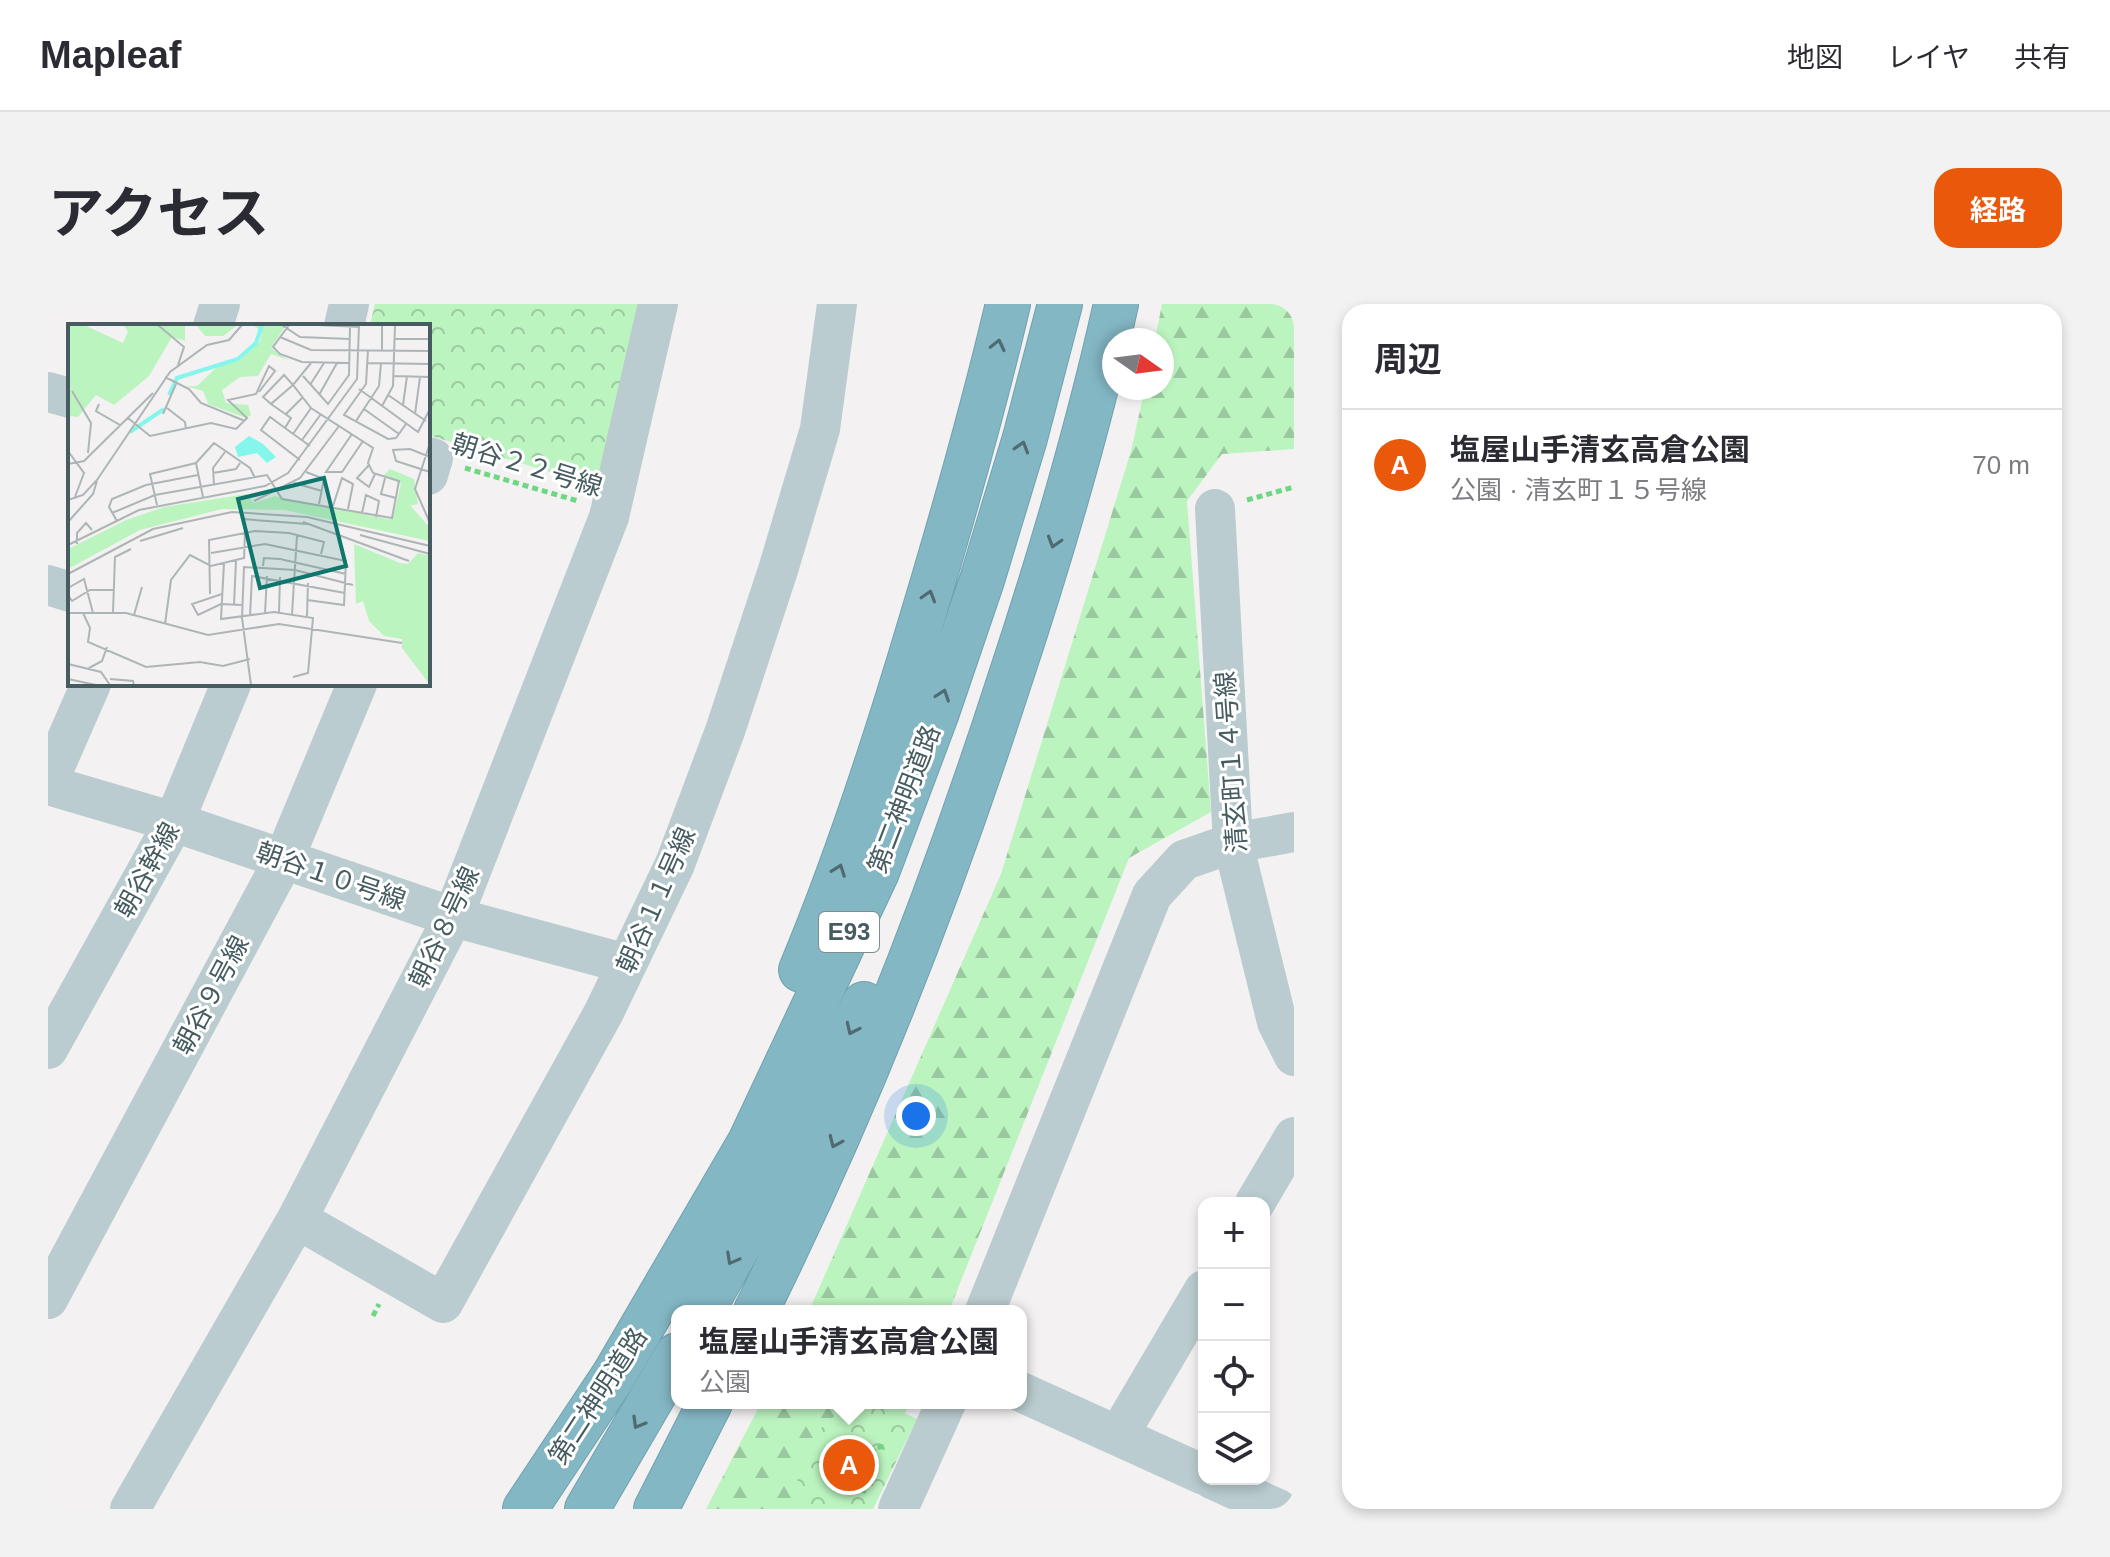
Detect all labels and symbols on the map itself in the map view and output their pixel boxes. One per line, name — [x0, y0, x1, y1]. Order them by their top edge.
inset map — [68, 324, 430, 686]
north arrow — [1102, 328, 1174, 400]
one-way arrow — [989, 339, 1006, 353]
street label: 朝谷２２号線 — [448, 428, 606, 502]
one-way arrow — [1013, 441, 1029, 455]
one-way arrow — [1047, 534, 1063, 548]
one-way arrow — [920, 590, 936, 603]
street label: 清玄町１４号線 — [1210, 670, 1252, 854]
one-way arrow — [934, 689, 950, 703]
street label: 第二神明道路 — [862, 721, 946, 877]
street label: 朝谷幹線 — [109, 817, 185, 923]
street label: 朝谷１１号線 — [611, 823, 701, 977]
street label: 朝谷１０号線 — [252, 836, 410, 916]
street label: 朝谷８号線 — [403, 862, 485, 992]
one-way arrow — [829, 863, 846, 877]
road number: E93 — [819, 912, 879, 952]
street label: 朝谷９号線 — [167, 931, 255, 1059]
one-way arrow — [846, 1020, 862, 1035]
your location — [896, 1096, 936, 1136]
one-way arrow — [828, 1134, 844, 1148]
one-way arrow — [726, 1251, 741, 1265]
street label: 第二神明道路 — [543, 1322, 653, 1470]
one-way arrow — [632, 1414, 648, 1429]
pin: A — [823, 1435, 875, 1495]

